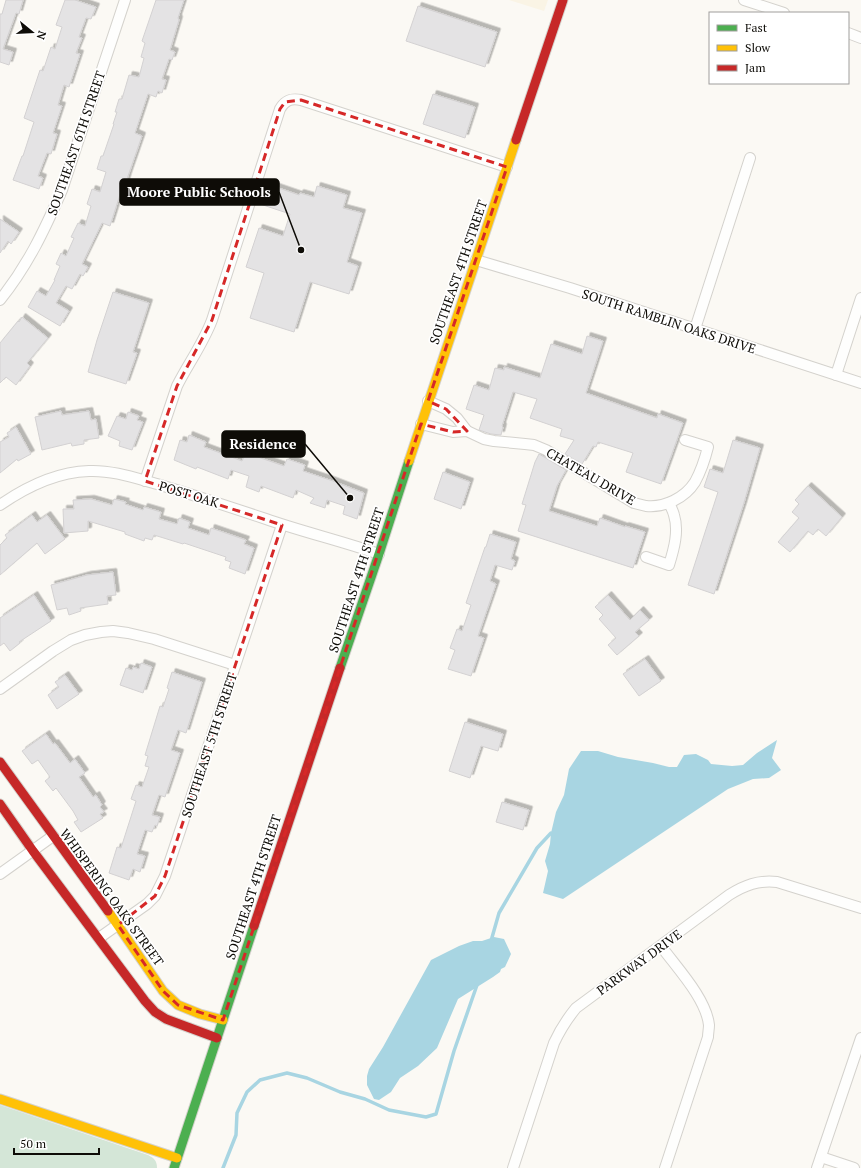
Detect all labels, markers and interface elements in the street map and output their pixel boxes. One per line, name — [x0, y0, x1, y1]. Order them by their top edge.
north arrow — [12, 12, 52, 52]
legend — [709, 12, 849, 84]
text: Fast — [745, 20, 768, 35]
text: N — [33, 29, 49, 42]
text: Slow — [745, 40, 771, 55]
text: Jam — [745, 60, 766, 75]
street label: SOUTHEAST 6TH STREET — [43, 68, 109, 218]
callout: Moore Public Schools — [120, 179, 279, 205]
text: Moore Public Schools — [127, 182, 271, 201]
street label: SOUTHEAST 4TH STREET — [425, 197, 491, 347]
street label: SOUTH RAMBLIN OAKS DRIVE — [580, 284, 758, 358]
callout: Residence — [222, 431, 305, 457]
text: Residence — [230, 434, 297, 453]
street label: CHATEAU DRIVE — [543, 443, 639, 509]
street label: POST OAK — [157, 476, 222, 512]
street label: SOUTHEAST 4TH STREET — [324, 505, 388, 655]
street label: SOUTHEAST 5TH STREET — [177, 670, 241, 820]
street label: SOUTHEAST 4TH STREET — [221, 812, 285, 962]
street label: WHISPERING OAKS STREET — [56, 825, 168, 969]
street label: PARKWAY DRIVE — [593, 925, 685, 999]
scale bar — [14, 1130, 99, 1156]
text: 50 m — [20, 1136, 47, 1151]

